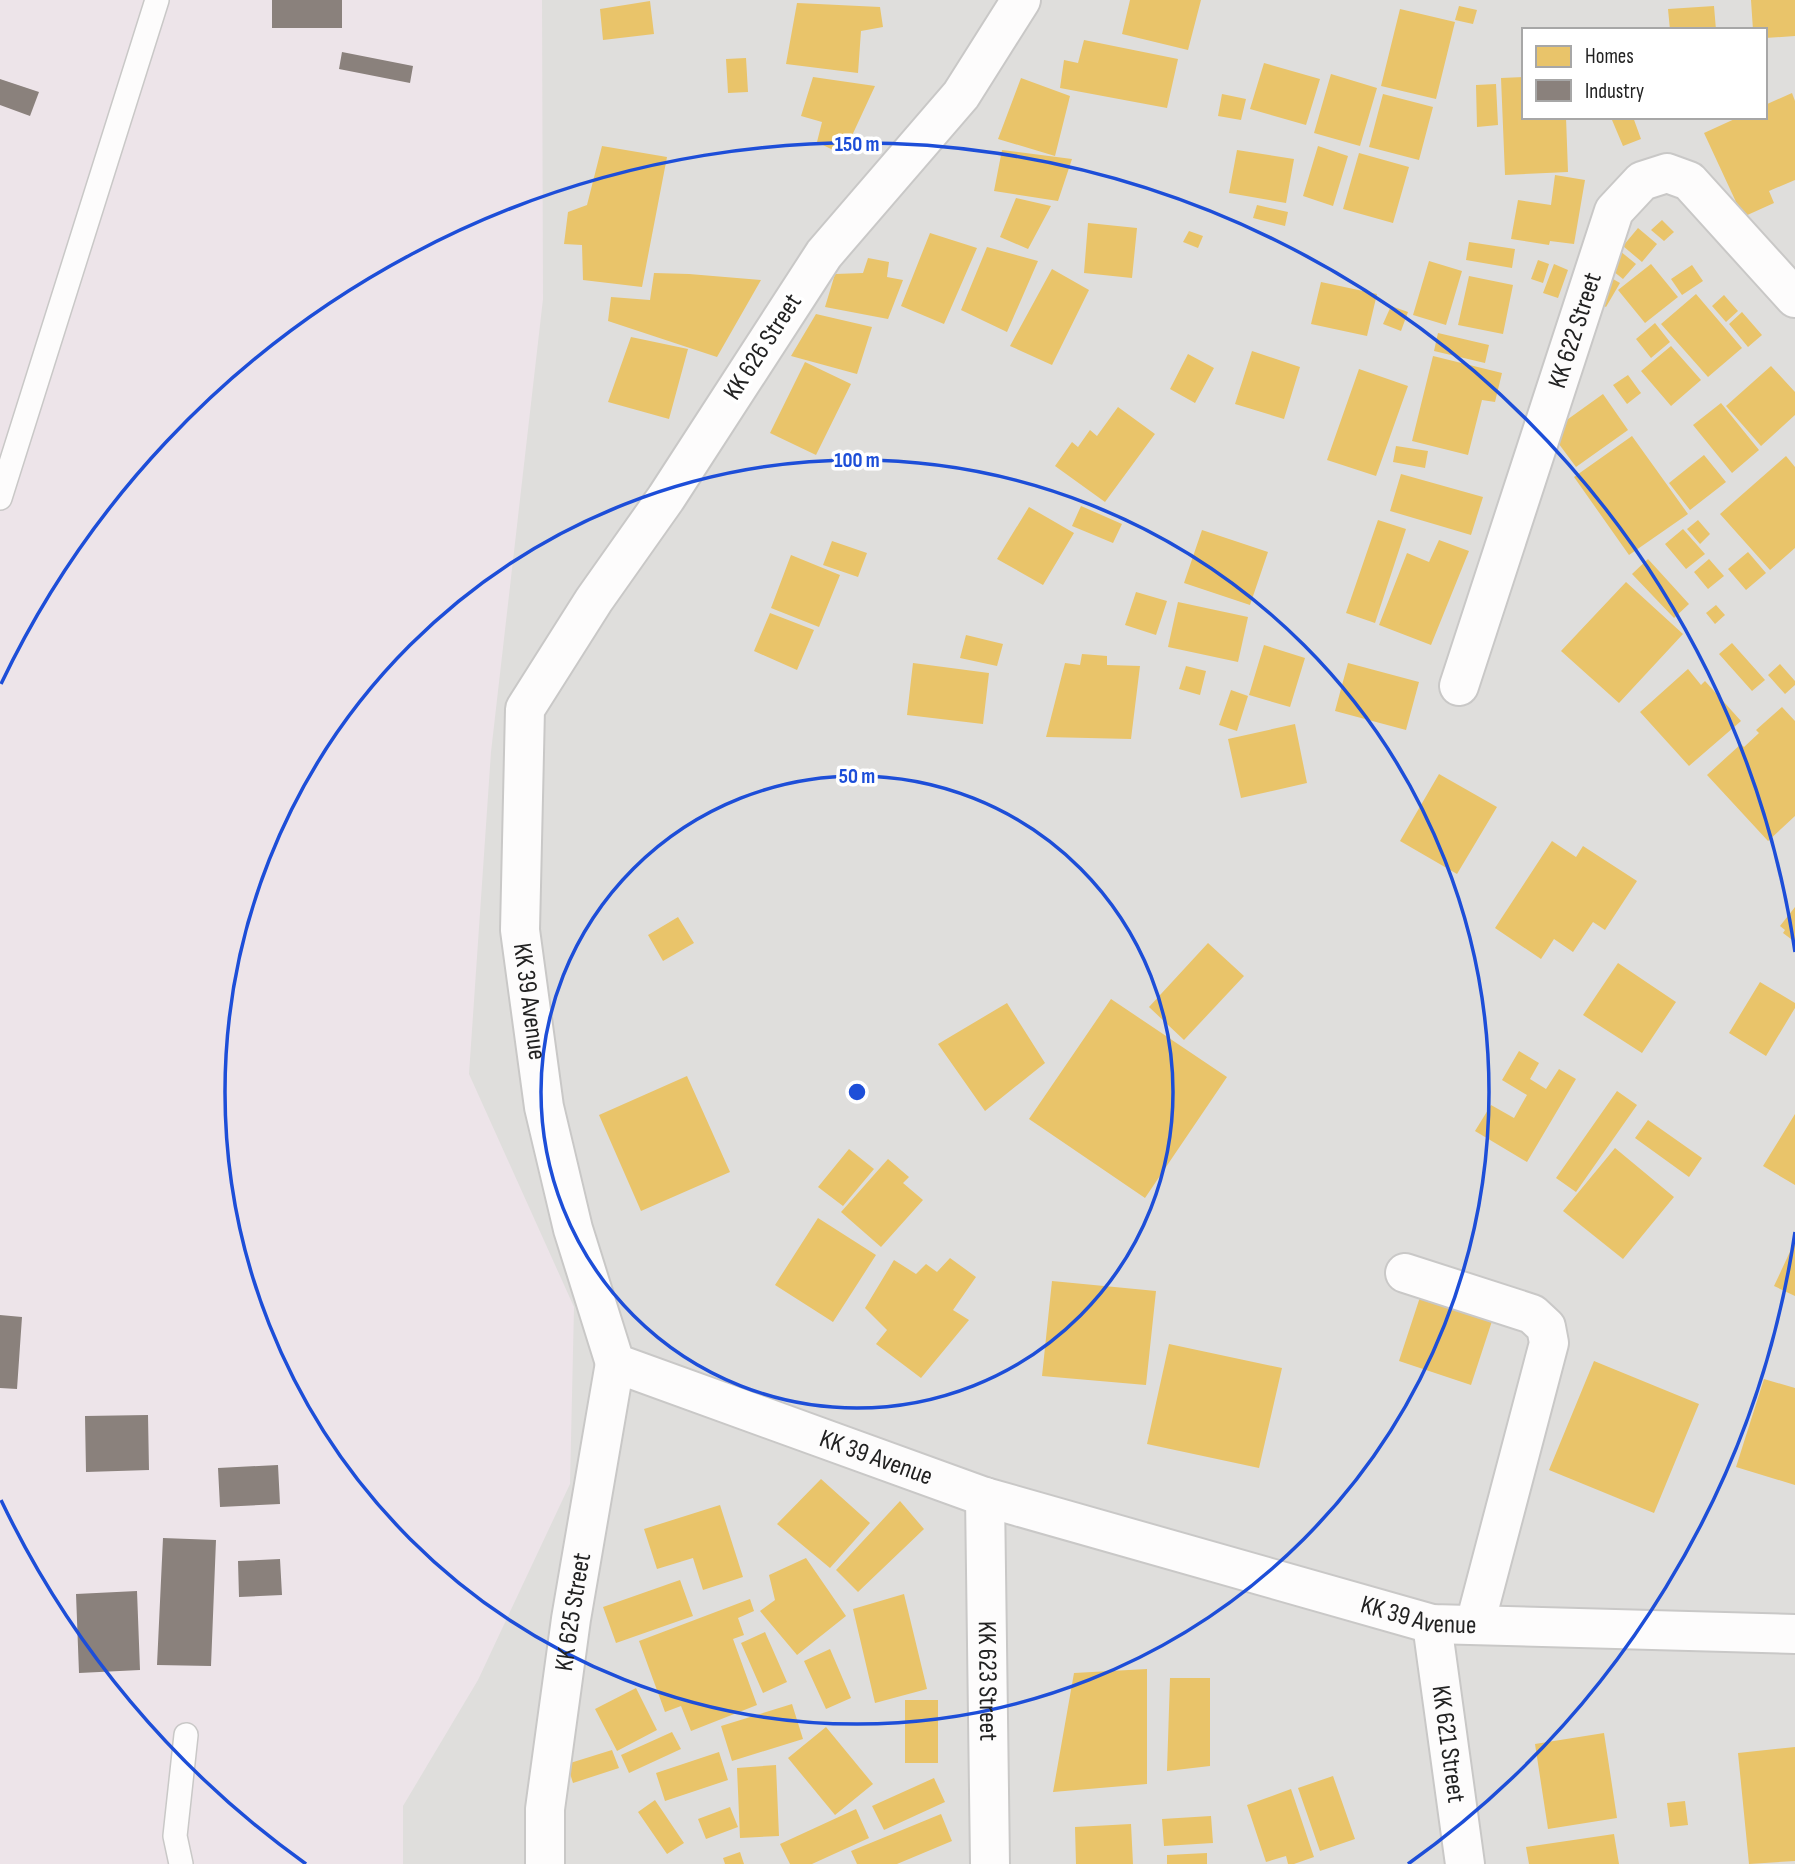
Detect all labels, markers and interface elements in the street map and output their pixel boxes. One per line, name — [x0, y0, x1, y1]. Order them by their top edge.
legend — [1522, 28, 1767, 119]
text: Homes — [1585, 44, 1634, 69]
text: Industry — [1585, 79, 1644, 104]
text: 150 m — [835, 132, 879, 157]
street label: KK 622 Street — [1542, 269, 1608, 392]
street label: KK 626 Street — [717, 288, 809, 406]
text: 100 m — [834, 448, 880, 473]
text: 50 m — [839, 764, 875, 789]
street label: KK 39 Avenue — [506, 941, 553, 1062]
centre of rings — [845, 1080, 869, 1104]
street label: KK 39 Avenue — [815, 1423, 937, 1492]
street label: KK 625 Street — [549, 1550, 598, 1673]
street label: KK 39 Avenue — [1357, 1589, 1477, 1641]
street label: KK 623 Street — [971, 1621, 1004, 1741]
street label: KK 621 Street — [1425, 1683, 1472, 1805]

